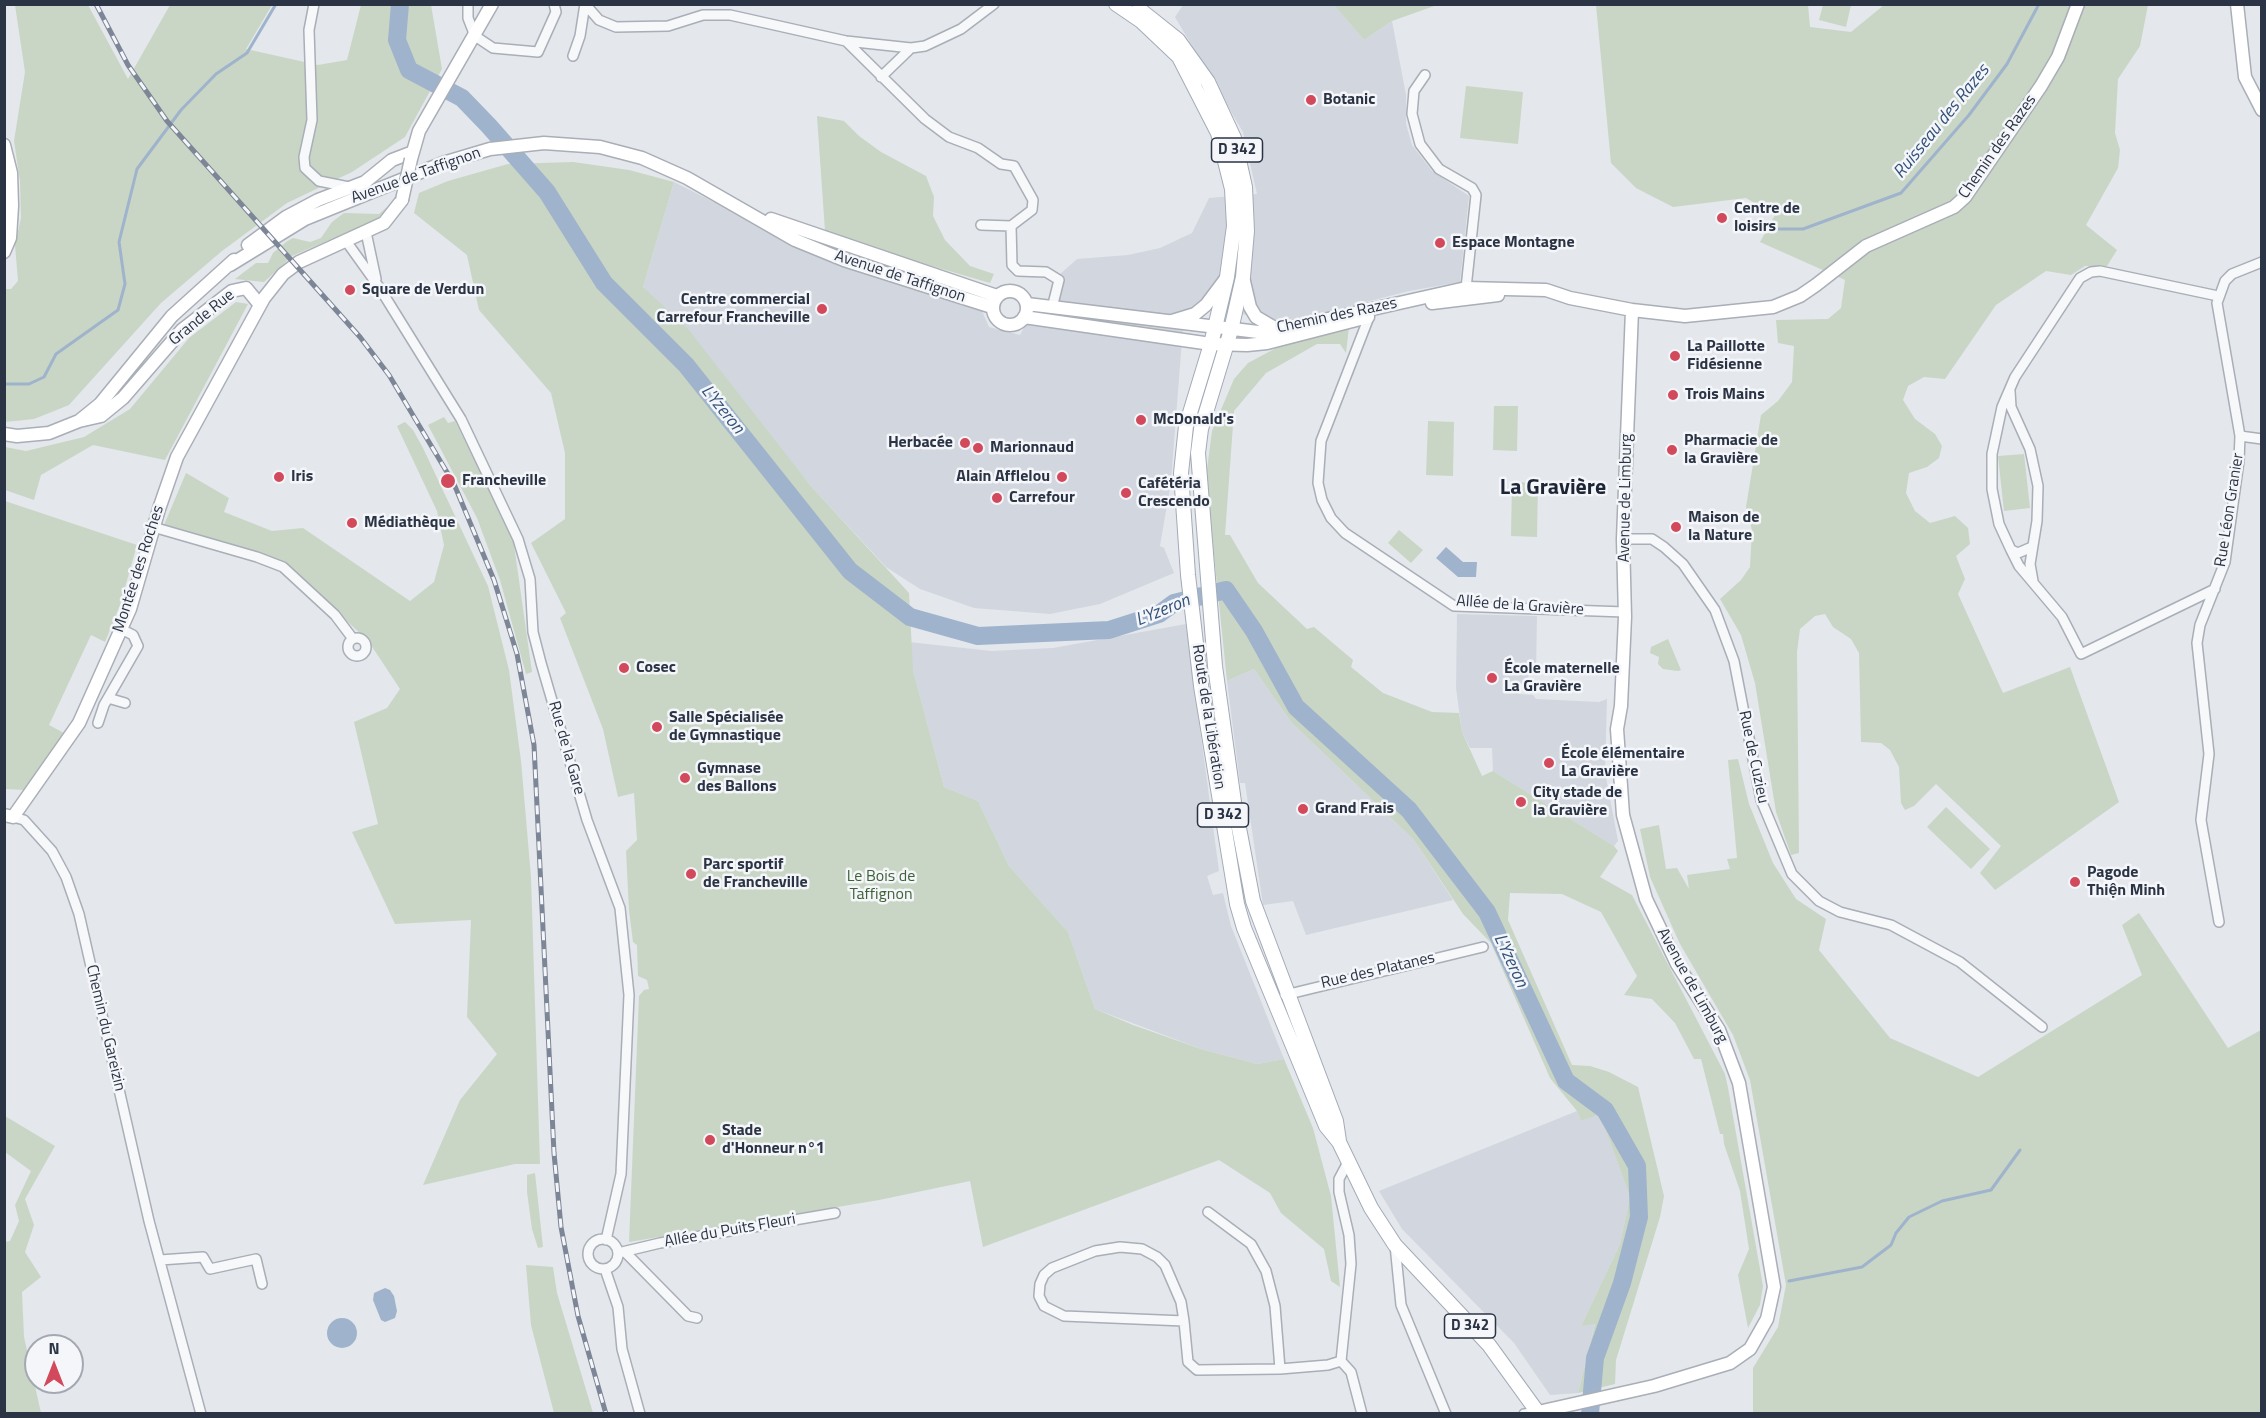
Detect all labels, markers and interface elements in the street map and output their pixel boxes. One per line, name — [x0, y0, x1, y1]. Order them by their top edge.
water label: Ruisseau des Razes — [1890, 61, 1994, 183]
place label: Botanic — [1323, 90, 1375, 110]
street label: Chemin des Razes — [1955, 91, 2041, 203]
marker: Botanic — [1304, 93, 1318, 107]
road number: D 342 — [1212, 138, 1262, 162]
street label: Avenue de Taffignon — [349, 144, 483, 208]
place label: Centre de loisirs — [1734, 199, 1800, 237]
marker: Centre de loisirs — [1715, 211, 1729, 225]
place label: Espace Montagne — [1452, 233, 1575, 253]
marker: Espace Montagne — [1433, 236, 1447, 250]
street label: Avenue de Taffignon — [832, 247, 968, 307]
place label: Square de Verdun — [362, 280, 484, 300]
marker: Square de Verdun — [343, 283, 357, 297]
street label: Grande Rue — [165, 286, 239, 350]
place label: Centre commercial Carrefour Francheville — [656, 290, 810, 328]
street label: Chemin des Razes — [1275, 294, 1399, 338]
marker: Centre commercial Carrefour Francheville — [815, 302, 829, 316]
place label: La Paillotte Fidésienne — [1687, 337, 1765, 375]
marker: La Paillotte Fidésienne — [1668, 349, 1682, 363]
water label: L'Yzeron — [696, 381, 748, 439]
place label: Trois Mains — [1685, 385, 1765, 405]
marker: Trois Mains — [1666, 388, 1680, 402]
place label: McDonald's — [1153, 410, 1234, 430]
marker: McDonald's — [1134, 413, 1148, 427]
place label: Pharmacie de la Gravière — [1684, 431, 1778, 469]
place label: Herbacée — [888, 433, 953, 453]
street label: Avenue de Limburg — [1615, 433, 1637, 563]
marker: Herbacée — [958, 436, 972, 450]
place label: Marionnaud — [990, 438, 1074, 458]
marker: Marionnaud — [971, 441, 985, 455]
marker: Pharmacie de la Gravière — [1665, 443, 1679, 457]
street label: Rue Léon Granier — [2212, 452, 2248, 568]
place label: Iris — [291, 467, 313, 487]
place label: Alain Afflelou — [956, 467, 1050, 487]
marker: Iris — [272, 470, 286, 484]
marker: Alain Afflelou — [1055, 470, 1069, 484]
place label: Francheville — [462, 471, 546, 491]
marker: Francheville — [439, 472, 457, 490]
place label: Cafétéria Crescendo — [1138, 474, 1210, 512]
district label: La Gravière — [1500, 476, 1606, 502]
marker: Cafétéria Crescendo — [1119, 486, 1133, 500]
place label: Carrefour — [1009, 488, 1075, 508]
marker: Carrefour — [990, 491, 1004, 505]
street label: Montée des Roches — [109, 503, 169, 635]
place label: Maison de la Nature — [1688, 508, 1759, 546]
place label: Médiathèque — [364, 513, 455, 533]
marker: Médiathèque — [345, 516, 359, 530]
marker: Maison de la Nature — [1669, 520, 1683, 534]
water label: L'Yzeron — [1133, 590, 1193, 632]
street label: Allée de la Gravière — [1456, 592, 1584, 620]
street label: Route de la Libération — [1187, 643, 1229, 791]
place label: Cosec — [636, 658, 676, 678]
place label: École maternelle La Gravière — [1504, 659, 1620, 697]
marker: Cosec — [617, 661, 631, 675]
marker: École maternelle La Gravière — [1485, 671, 1499, 685]
street label: Rue de la Gare — [543, 699, 589, 797]
place label: Salle Spécialisée de Gymnastique — [669, 708, 784, 746]
street label: Rue de Cuzieu — [1734, 709, 1772, 805]
marker: Salle Spécialisée de Gymnastique — [650, 720, 664, 734]
place label: École élémentaire La Gravière — [1561, 744, 1685, 782]
marker: École élémentaire La Gravière — [1542, 756, 1556, 770]
place label: Gymnase des Ballons — [697, 759, 776, 797]
marker: Gymnase des Ballons — [678, 771, 692, 785]
place label: City stade de la Gravière — [1533, 783, 1622, 821]
marker: City stade de la Gravière — [1514, 795, 1528, 809]
place label: Grand Frais — [1315, 799, 1394, 819]
marker: Grand Frais — [1296, 802, 1310, 816]
road number: D 342 — [1198, 803, 1248, 827]
place label: Parc sportif de Francheville — [703, 855, 808, 893]
place label: Pagode Thiện Minh — [2087, 863, 2165, 901]
marker: Parc sportif de Francheville — [684, 867, 698, 881]
park label: Le Bois de Taffignon — [847, 867, 915, 905]
marker: Pagode Thiện Minh — [2068, 875, 2082, 889]
street label: Avenue de Limburg — [1652, 925, 1732, 1047]
water label: L'Yzeron — [1488, 931, 1532, 991]
street label: Rue des Platanes — [1319, 949, 1437, 993]
street label: Chemin du Gareizin — [81, 963, 129, 1093]
place label: Stade d'Honneur n°1 — [722, 1121, 825, 1159]
marker: Stade d'Honneur n°1 — [703, 1133, 717, 1147]
street label: Allée du Puits Fleuri — [663, 1210, 797, 1252]
road number: D 342 — [1444, 1314, 1496, 1338]
north arrow — [24, 1334, 84, 1394]
text: N — [48, 1336, 60, 1360]

